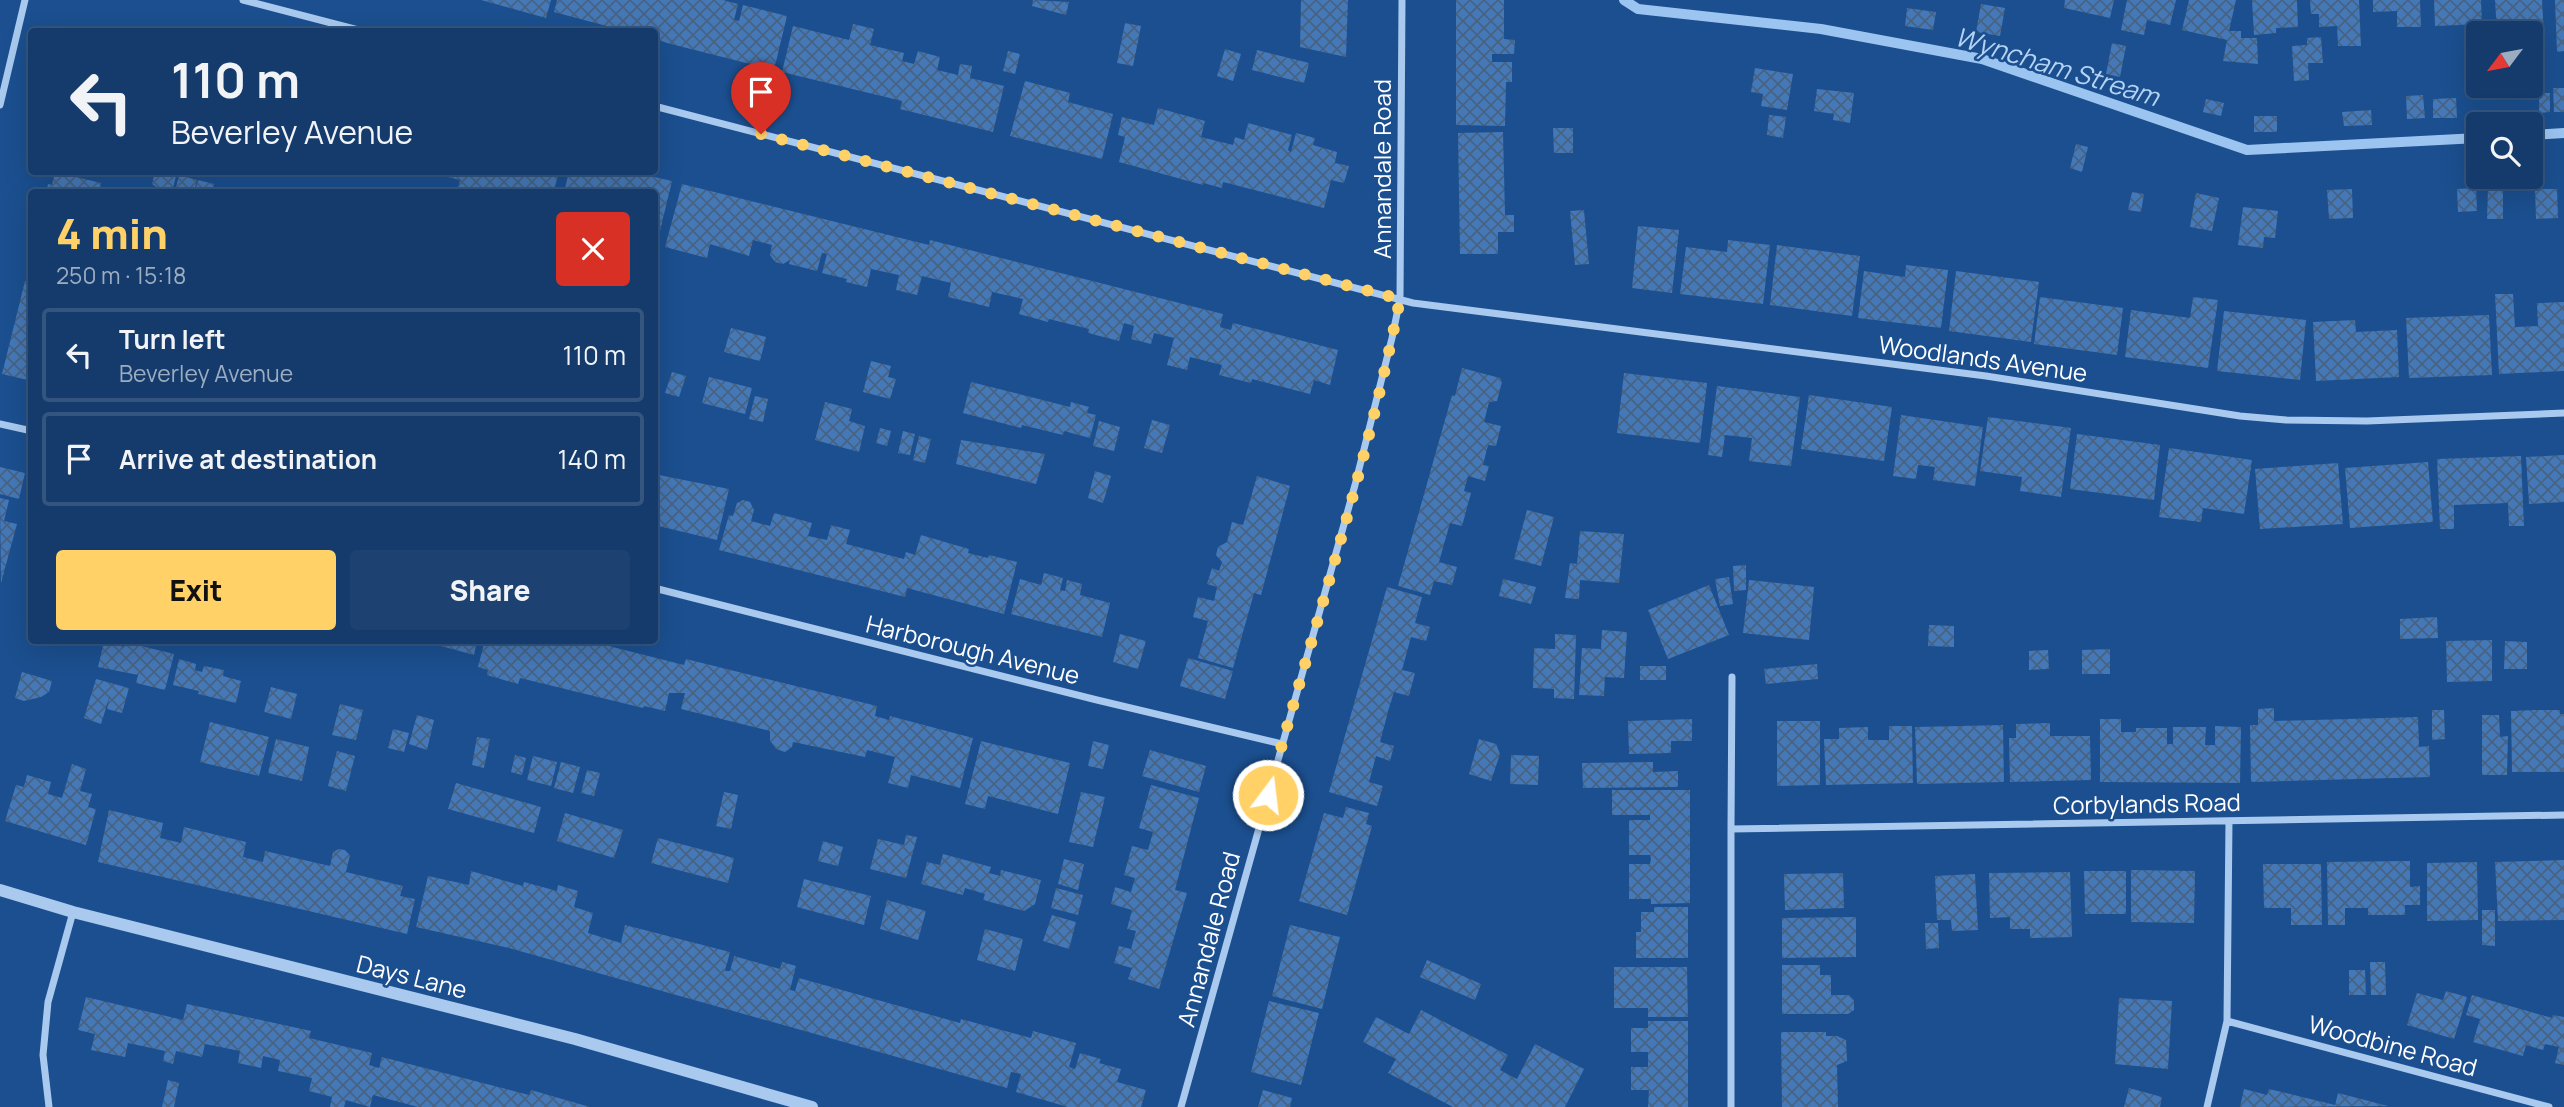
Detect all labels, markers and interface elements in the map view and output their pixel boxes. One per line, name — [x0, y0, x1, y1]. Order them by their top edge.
water label: Wyncham Stream — [1950, 18, 2165, 115]
north arrow — [2466, 21, 2543, 98]
map controls — [2466, 21, 2543, 189]
text: 110 m — [171, 46, 300, 113]
icon: left — [56, 56, 147, 147]
pin — [731, 62, 791, 134]
icon: arrive — [742, 73, 780, 111]
street label: Annandale Road — [1365, 79, 1398, 259]
text: Beverley Avenue — [171, 110, 413, 154]
button: search — [2466, 112, 2543, 189]
text: 4 min — [56, 204, 168, 262]
button: close — [556, 212, 630, 286]
text: 250 m · 15:18 — [56, 259, 186, 291]
text: Turn left — [119, 321, 226, 357]
street label: Woodlands Avenue — [1876, 327, 2090, 389]
icon: left — [60, 336, 98, 374]
text: 110 m — [563, 337, 626, 373]
text: Beverley Avenue — [119, 357, 293, 389]
icon: arrive — [60, 440, 98, 478]
text: Arrive at destination — [119, 441, 377, 477]
text: 140 m — [557, 441, 626, 477]
button: Exit — [56, 550, 336, 630]
button: Share — [350, 550, 630, 630]
street label: Harborough Avenue — [863, 606, 1083, 692]
position arrow — [1231, 758, 1305, 832]
street label: Corbylands Road — [2053, 785, 2241, 821]
street label: Annandale Road — [1169, 848, 1247, 1030]
street label: Days Lane — [353, 946, 471, 1006]
street label: Woodbine Road — [2305, 1007, 2481, 1083]

